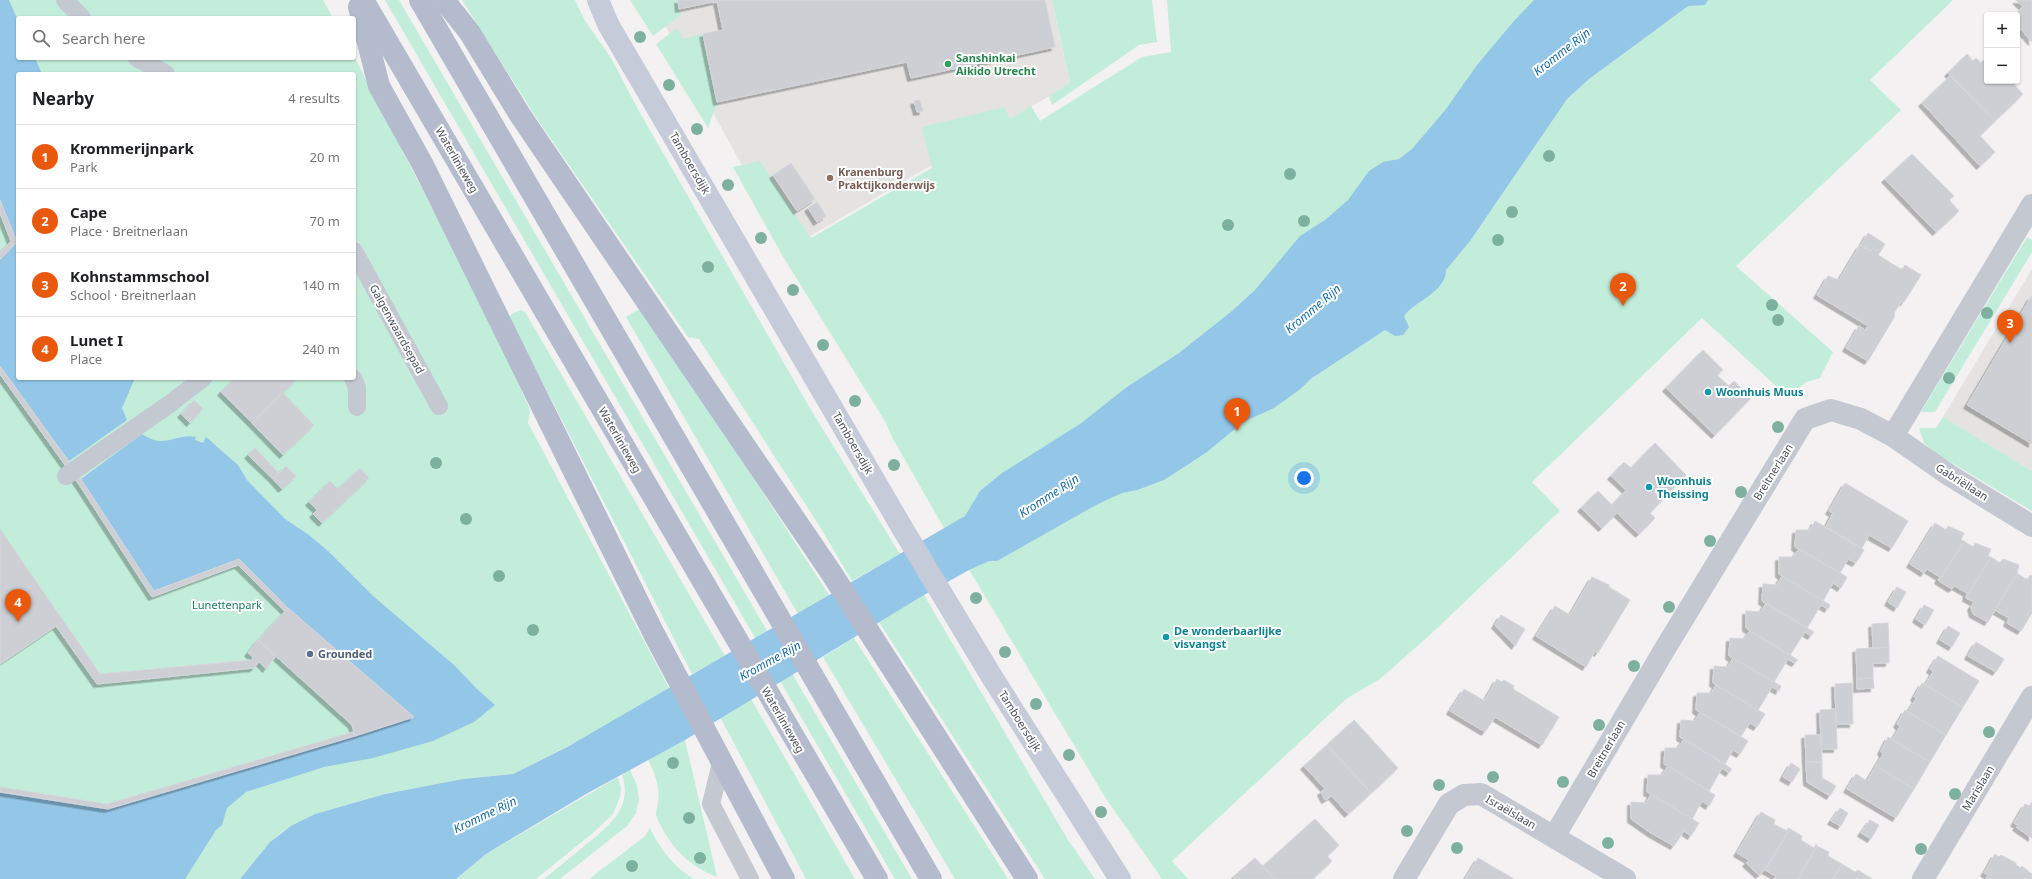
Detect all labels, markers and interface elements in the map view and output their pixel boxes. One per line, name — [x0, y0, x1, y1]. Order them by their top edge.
map controls — [1984, 12, 2020, 84]
button: + — [1984, 12, 2020, 48]
search box — [16, 16, 356, 60]
water label: Kromme Rijn — [1530, 24, 1594, 79]
icon: search — [30, 27, 52, 49]
text: Search here — [62, 28, 145, 48]
button: − — [1984, 48, 2020, 84]
place label: Sanshinkai Aikido Utrecht — [956, 50, 1036, 78]
marker: Sanshinkai Aikido Utrecht — [943, 59, 953, 69]
text: Nearby — [32, 87, 94, 110]
text: 4 results — [288, 89, 340, 107]
street label: Waterlinieweg — [432, 124, 482, 195]
street label: Tamboersdijk — [667, 129, 714, 197]
text: Krommerijnpark — [70, 138, 194, 158]
text: 1 — [41, 148, 49, 166]
text: 20 m — [310, 148, 340, 166]
text: Park — [70, 158, 97, 176]
place label: Kranenburg Praktijkonderwijs — [838, 164, 936, 192]
marker: Kranenburg Praktijkonderwijs — [825, 173, 835, 183]
text: Cape — [70, 202, 107, 222]
text: 2 — [41, 212, 49, 230]
text: 70 m — [310, 212, 340, 230]
text: Place · Breitnerlaan — [70, 222, 188, 240]
text: Kohnstammschool — [70, 266, 209, 286]
pin: 2 — [1610, 273, 1636, 306]
text: 3 — [41, 276, 49, 294]
text: 140 m — [302, 276, 340, 294]
water label: Kromme Rijn — [1281, 280, 1344, 337]
street label: Galgenwaardsepad — [367, 281, 428, 376]
text: School · Breitnerlaan — [70, 286, 196, 304]
pin: 3 — [1997, 310, 2023, 343]
text: Lunet I — [70, 330, 123, 350]
text: 4 — [41, 340, 49, 358]
text: 240 m — [302, 340, 340, 358]
text: Place — [70, 350, 102, 368]
place label: Woonhuis Muus — [1716, 384, 1804, 399]
marker: Woonhuis Muus — [1703, 387, 1713, 397]
pin: 1 — [1224, 398, 1250, 431]
street label: Waterlinieweg — [595, 404, 645, 475]
street label: Tamboersdijk — [830, 409, 877, 477]
street label: Breitnerlaan — [1749, 441, 1796, 503]
street label: Gabriëllaan — [1933, 459, 1991, 504]
your location — [1294, 468, 1314, 488]
water label: Kromme Rijn — [1016, 470, 1082, 521]
place label: Woonhuis Theissing — [1657, 473, 1712, 501]
marker: Woonhuis Theissing — [1644, 482, 1654, 492]
pin: 4 — [5, 589, 31, 622]
park label: Lunettenpark — [192, 597, 262, 612]
place label: De wonderbaarlijke visvangst — [1174, 623, 1282, 651]
marker: De wonderbaarlijke visvangst — [1161, 632, 1171, 642]
water label: Kromme Rijn — [736, 637, 804, 685]
place label: Grounded — [318, 646, 372, 661]
marker: Grounded — [305, 649, 315, 659]
street label: Waterlinieweg — [758, 684, 808, 755]
street label: Tamboersdijk — [996, 687, 1045, 754]
street label: Breitnerlaan — [1583, 717, 1628, 780]
street label: Marislaan — [1958, 762, 1997, 813]
street label: Israëlslaan — [1483, 791, 1539, 832]
water label: Kromme Rijn — [450, 792, 519, 837]

